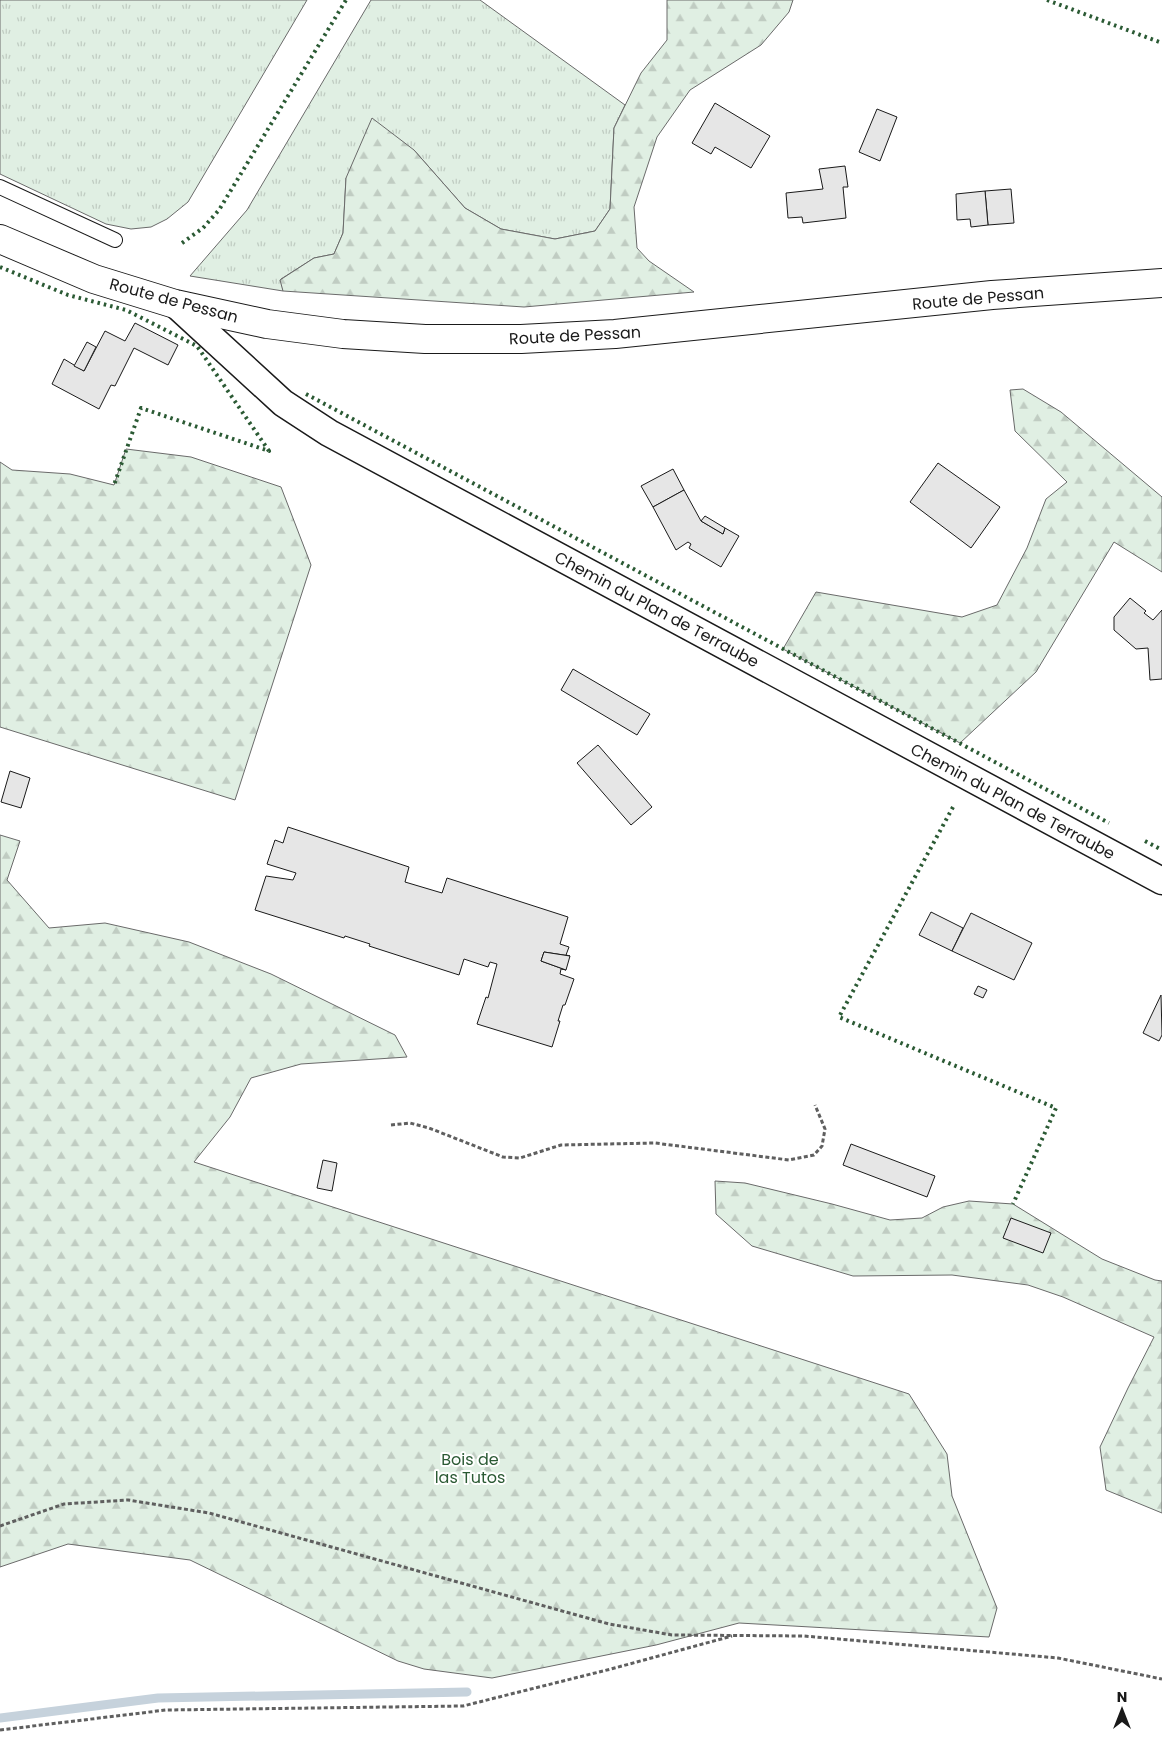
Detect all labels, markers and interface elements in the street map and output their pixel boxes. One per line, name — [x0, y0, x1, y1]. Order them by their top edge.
street label: Route de Pessan — [107, 272, 241, 329]
street label: Route de Pessan — [911, 281, 1045, 316]
street label: Route de Pessan — [508, 321, 642, 350]
street label: Chemin du Plan de Terraube — [550, 546, 763, 673]
street label: Chemin du Plan de Terraube — [906, 738, 1119, 865]
park label: Bois de las Tutos — [435, 1448, 505, 1489]
north arrow — [1097, 1685, 1147, 1735]
text: N — [1117, 1687, 1127, 1707]

